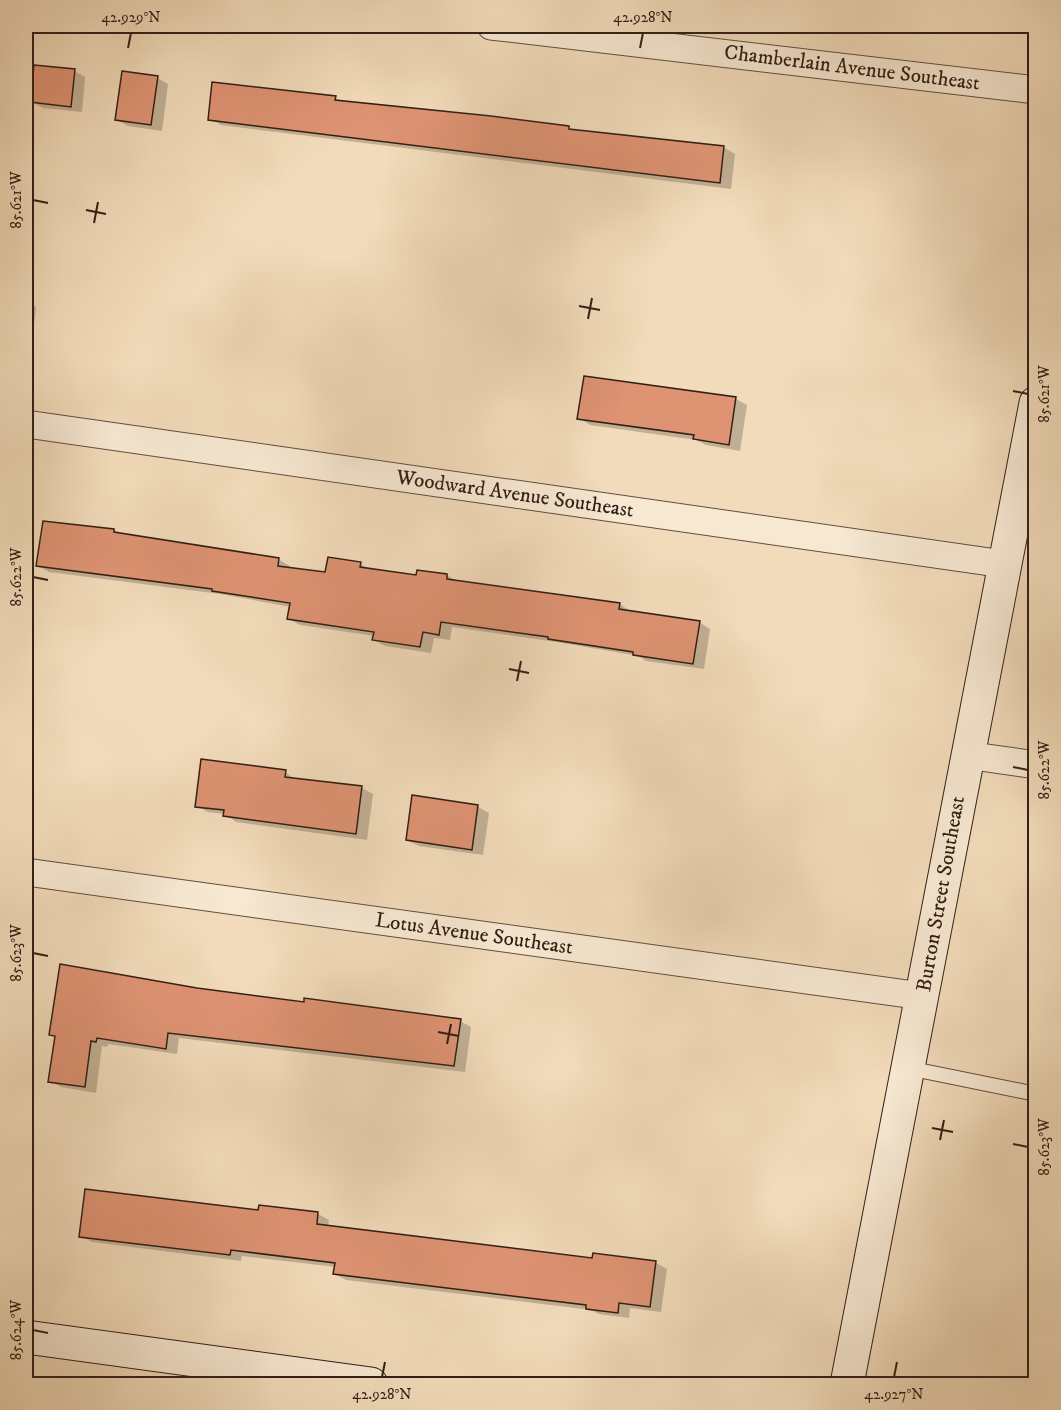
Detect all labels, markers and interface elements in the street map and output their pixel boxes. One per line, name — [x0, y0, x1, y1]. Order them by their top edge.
text: 42.929°N — [101, 8, 161, 27]
text: 42.928°N — [613, 8, 673, 27]
street label: Chamberlain Avenue Southeast — [723, 39, 982, 97]
text: 85.621°W — [7, 171, 26, 229]
text: 85.621°W — [1035, 365, 1054, 423]
street label: Woodward Avenue Southeast — [394, 464, 636, 524]
text: 85.622°W — [7, 547, 26, 607]
text: 85.622°W — [1035, 740, 1054, 800]
street label: Burton Street Southeast — [911, 794, 971, 994]
street label: Lotus Avenue Southeast — [374, 907, 575, 961]
text: 85.623°W — [7, 924, 26, 982]
text: 85.623°W — [1035, 1118, 1054, 1176]
text: 85.624°W — [7, 1300, 26, 1360]
text: 42.928°N — [352, 1385, 412, 1404]
text: 42.927°N — [864, 1385, 924, 1404]

